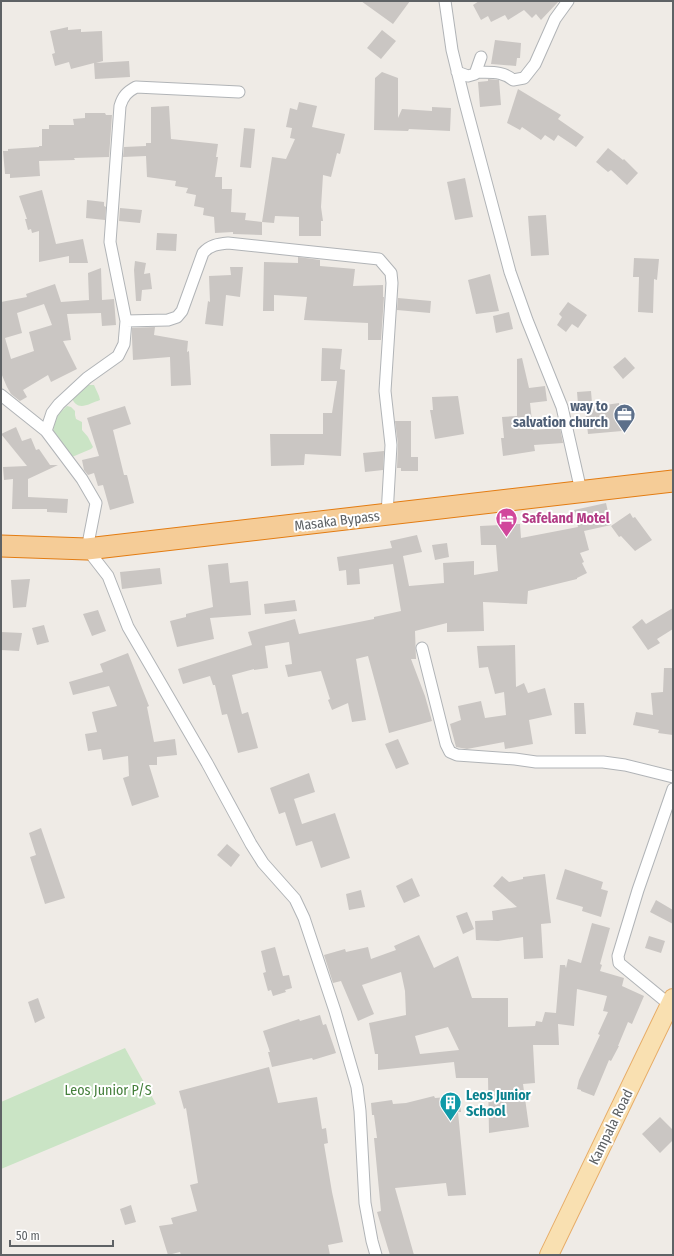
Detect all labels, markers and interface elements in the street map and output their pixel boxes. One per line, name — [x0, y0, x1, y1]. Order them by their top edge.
place label: way to salvation church — [513, 398, 609, 431]
office icon: way to salvation church — [611, 401, 637, 434]
hotel icon: Safeland Motel — [494, 505, 520, 538]
street label: Masaka Bypass — [293, 507, 381, 535]
place label: Safeland Motel — [522, 510, 610, 527]
park label: Leos Junior P/S — [64, 1082, 152, 1099]
place label: Leos Junior School — [466, 1087, 532, 1120]
street label: Kampala Road — [585, 1087, 637, 1167]
building icon: Leos Junior School — [437, 1090, 463, 1123]
scale bar — [10, 1222, 113, 1248]
text: 50 m — [16, 1229, 40, 1243]

